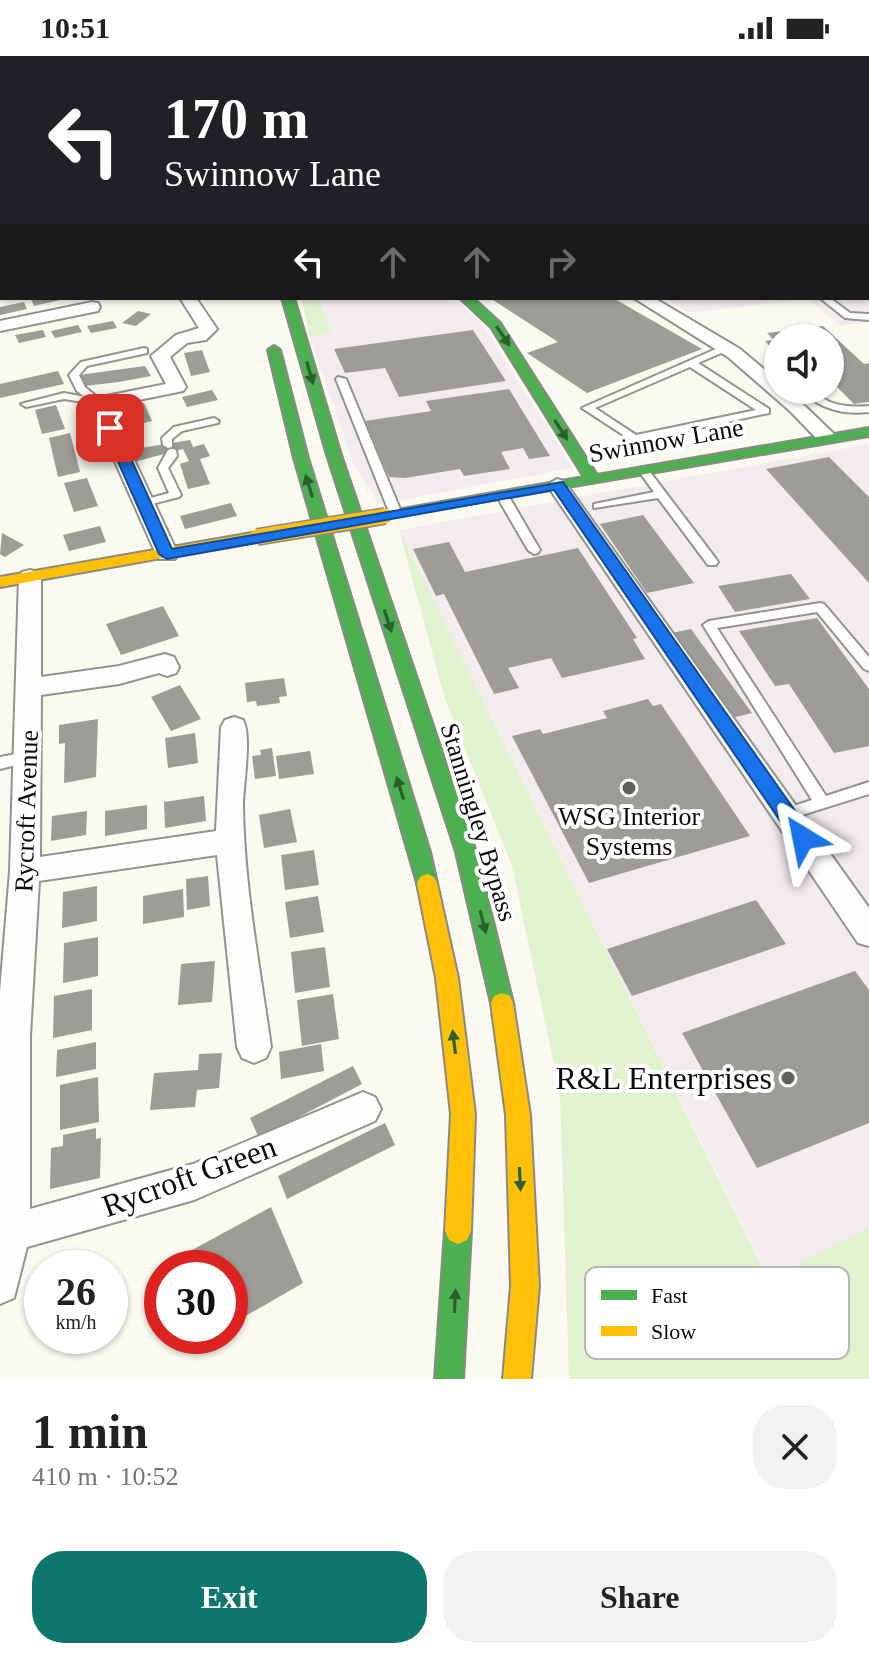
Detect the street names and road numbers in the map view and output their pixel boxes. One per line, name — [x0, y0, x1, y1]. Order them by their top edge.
street label: Swinnow Lane — [586, 413, 746, 468]
street label: Stanningley Bypass — [435, 719, 522, 925]
street label: Rycroft Avenue — [9, 729, 44, 893]
street label: Rycroft Green — [97, 1128, 281, 1224]

